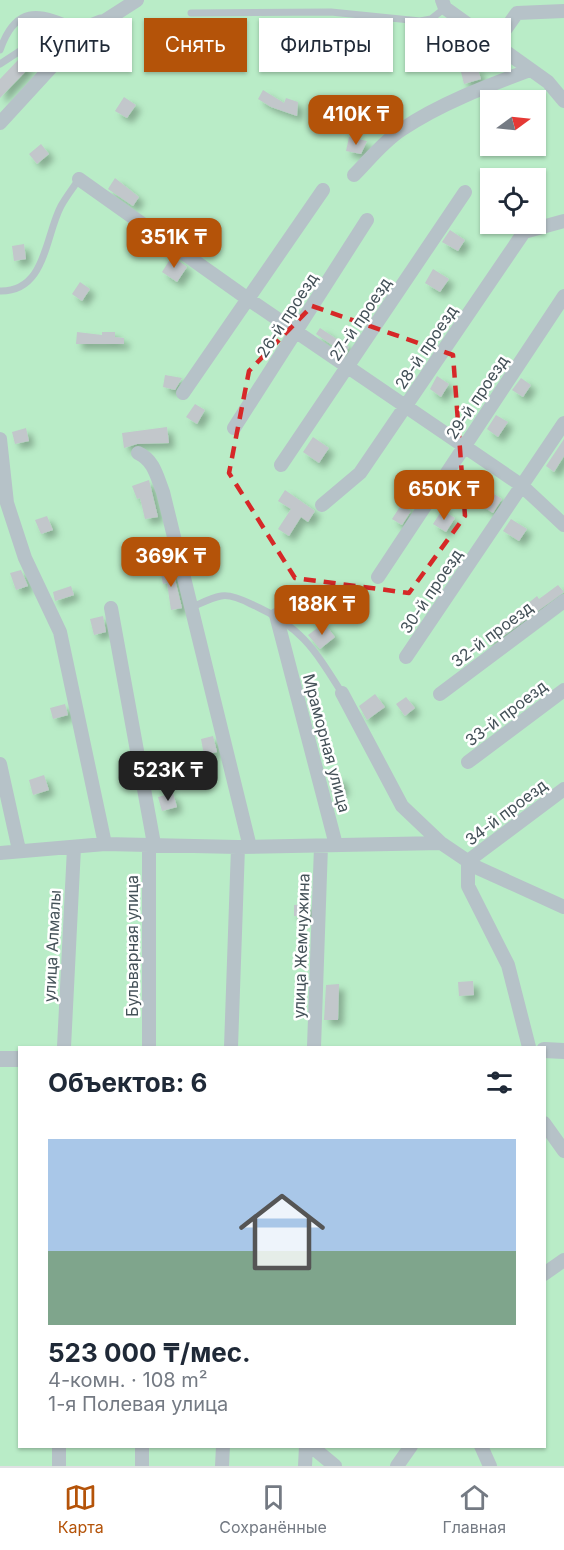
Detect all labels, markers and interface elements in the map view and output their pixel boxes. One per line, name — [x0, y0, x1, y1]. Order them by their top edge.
chip: Купить — [18, 18, 132, 72]
chip: Снять — [144, 18, 247, 72]
chip: Фильтры — [259, 18, 393, 72]
chip: Новое — [405, 18, 511, 72]
north arrow — [480, 90, 546, 156]
map controls — [480, 90, 546, 234]
pin: 410K ₸ — [307, 95, 405, 146]
text: 410K ₸ — [322, 102, 390, 126]
button: locate — [480, 168, 546, 234]
pin: 351K ₸ — [125, 218, 223, 269]
text: 351K ₸ — [141, 225, 207, 249]
street label: 26-й проезд — [252, 269, 322, 361]
street label: 27-й проезд — [325, 274, 395, 364]
street label: 28-й проезд — [391, 301, 461, 393]
street label: 29-й проезд — [442, 351, 512, 443]
pin: 650K ₸ — [395, 470, 493, 521]
text: 650K ₸ — [408, 477, 480, 501]
pin: 369K ₸ — [122, 537, 220, 588]
text: 369K ₸ — [135, 544, 207, 568]
street label: 30-й проезд — [395, 545, 467, 637]
pin: 188K ₸ — [273, 585, 371, 636]
text: 188K ₸ — [288, 592, 356, 616]
street label: 32-й проезд — [447, 597, 537, 671]
street label: Мраморная улица — [299, 672, 355, 814]
street label: 33-й проезд — [461, 676, 551, 750]
pin: 523K ₸ — [119, 751, 217, 802]
text: 523K ₸ — [133, 758, 203, 782]
street label: 34-й проезд — [461, 775, 551, 849]
street label: улица Жемчужина — [288, 873, 314, 1019]
street label: Бульварная улица — [122, 875, 142, 1017]
street label: улица Алмалы — [39, 889, 65, 1003]
icon: filters — [483, 1066, 516, 1099]
text: Объектов: 6 — [48, 1067, 207, 1098]
icon: home — [228, 1178, 336, 1286]
text: 523 000 ₸/мес. — [48, 1337, 251, 1368]
text: 4-комн. · 108 m² — [48, 1368, 208, 1392]
text: 1-я Полевая улица — [48, 1392, 228, 1416]
tab: Карта — [58, 1481, 104, 1537]
tab: Сохранённые — [219, 1481, 327, 1537]
tab: Главная — [442, 1481, 506, 1537]

